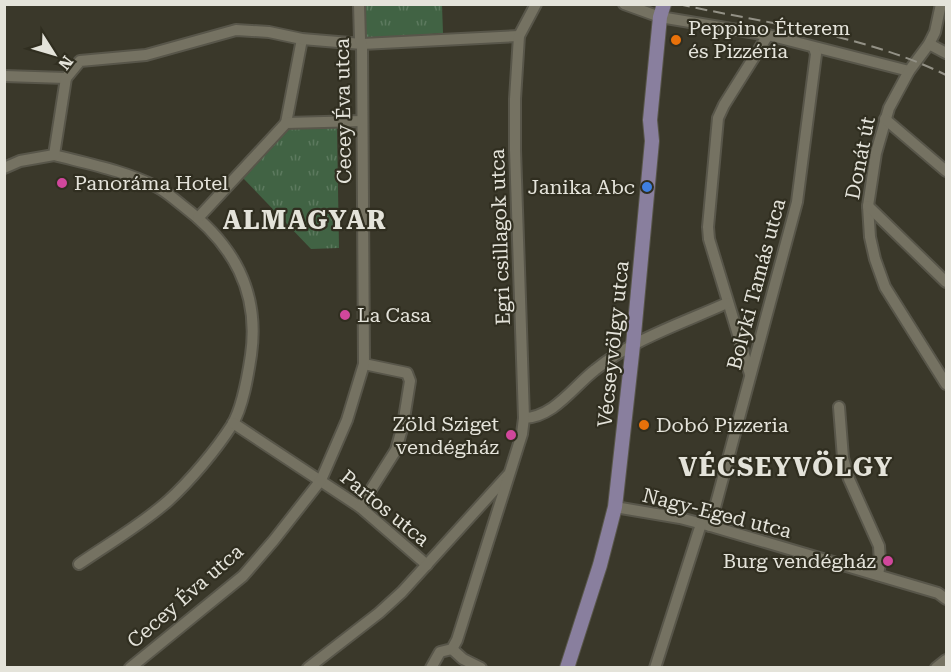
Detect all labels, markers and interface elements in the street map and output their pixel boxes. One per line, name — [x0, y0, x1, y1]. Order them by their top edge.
place label: Peppino Étterem és Pizzéria — [688, 16, 850, 63]
north arrow — [24, 24, 84, 84]
marker: Peppino Étterem és Pizzéria — [669, 33, 683, 47]
street label: Cecey Éva utca — [330, 38, 356, 184]
text: N — [54, 52, 77, 73]
street label: Donát út — [840, 114, 880, 201]
street label: Egri csillagok utca — [485, 148, 515, 326]
place label: Panoráma Hotel — [74, 171, 228, 195]
place label: Janika Abc — [528, 175, 635, 199]
marker: Panoráma Hotel — [55, 176, 69, 190]
marker: Janika Abc — [640, 180, 654, 194]
street label: Bolyki Tamás utca — [722, 196, 790, 372]
district label: ALMAGYAR — [223, 205, 387, 235]
street label: Vécseyvölgy utca — [592, 259, 634, 429]
place label: La Casa — [357, 303, 431, 327]
marker: La Casa — [338, 308, 352, 322]
place label: Zöld Sziget vendégház — [392, 412, 500, 459]
place label: Dobó Pizzeria — [656, 413, 789, 437]
marker: Dobó Pizzeria — [637, 418, 651, 432]
marker: Zöld Sziget vendégház — [504, 428, 518, 442]
district label: VÉCSEYVÖLGY — [679, 450, 893, 482]
street label: Partos utca — [336, 465, 434, 551]
street label: Nagy-Eged utca — [640, 483, 794, 543]
street label: Cecey Éva utca — [122, 539, 248, 653]
place label: Burg vendégház — [723, 549, 876, 573]
marker: Burg vendégház — [881, 554, 895, 568]

